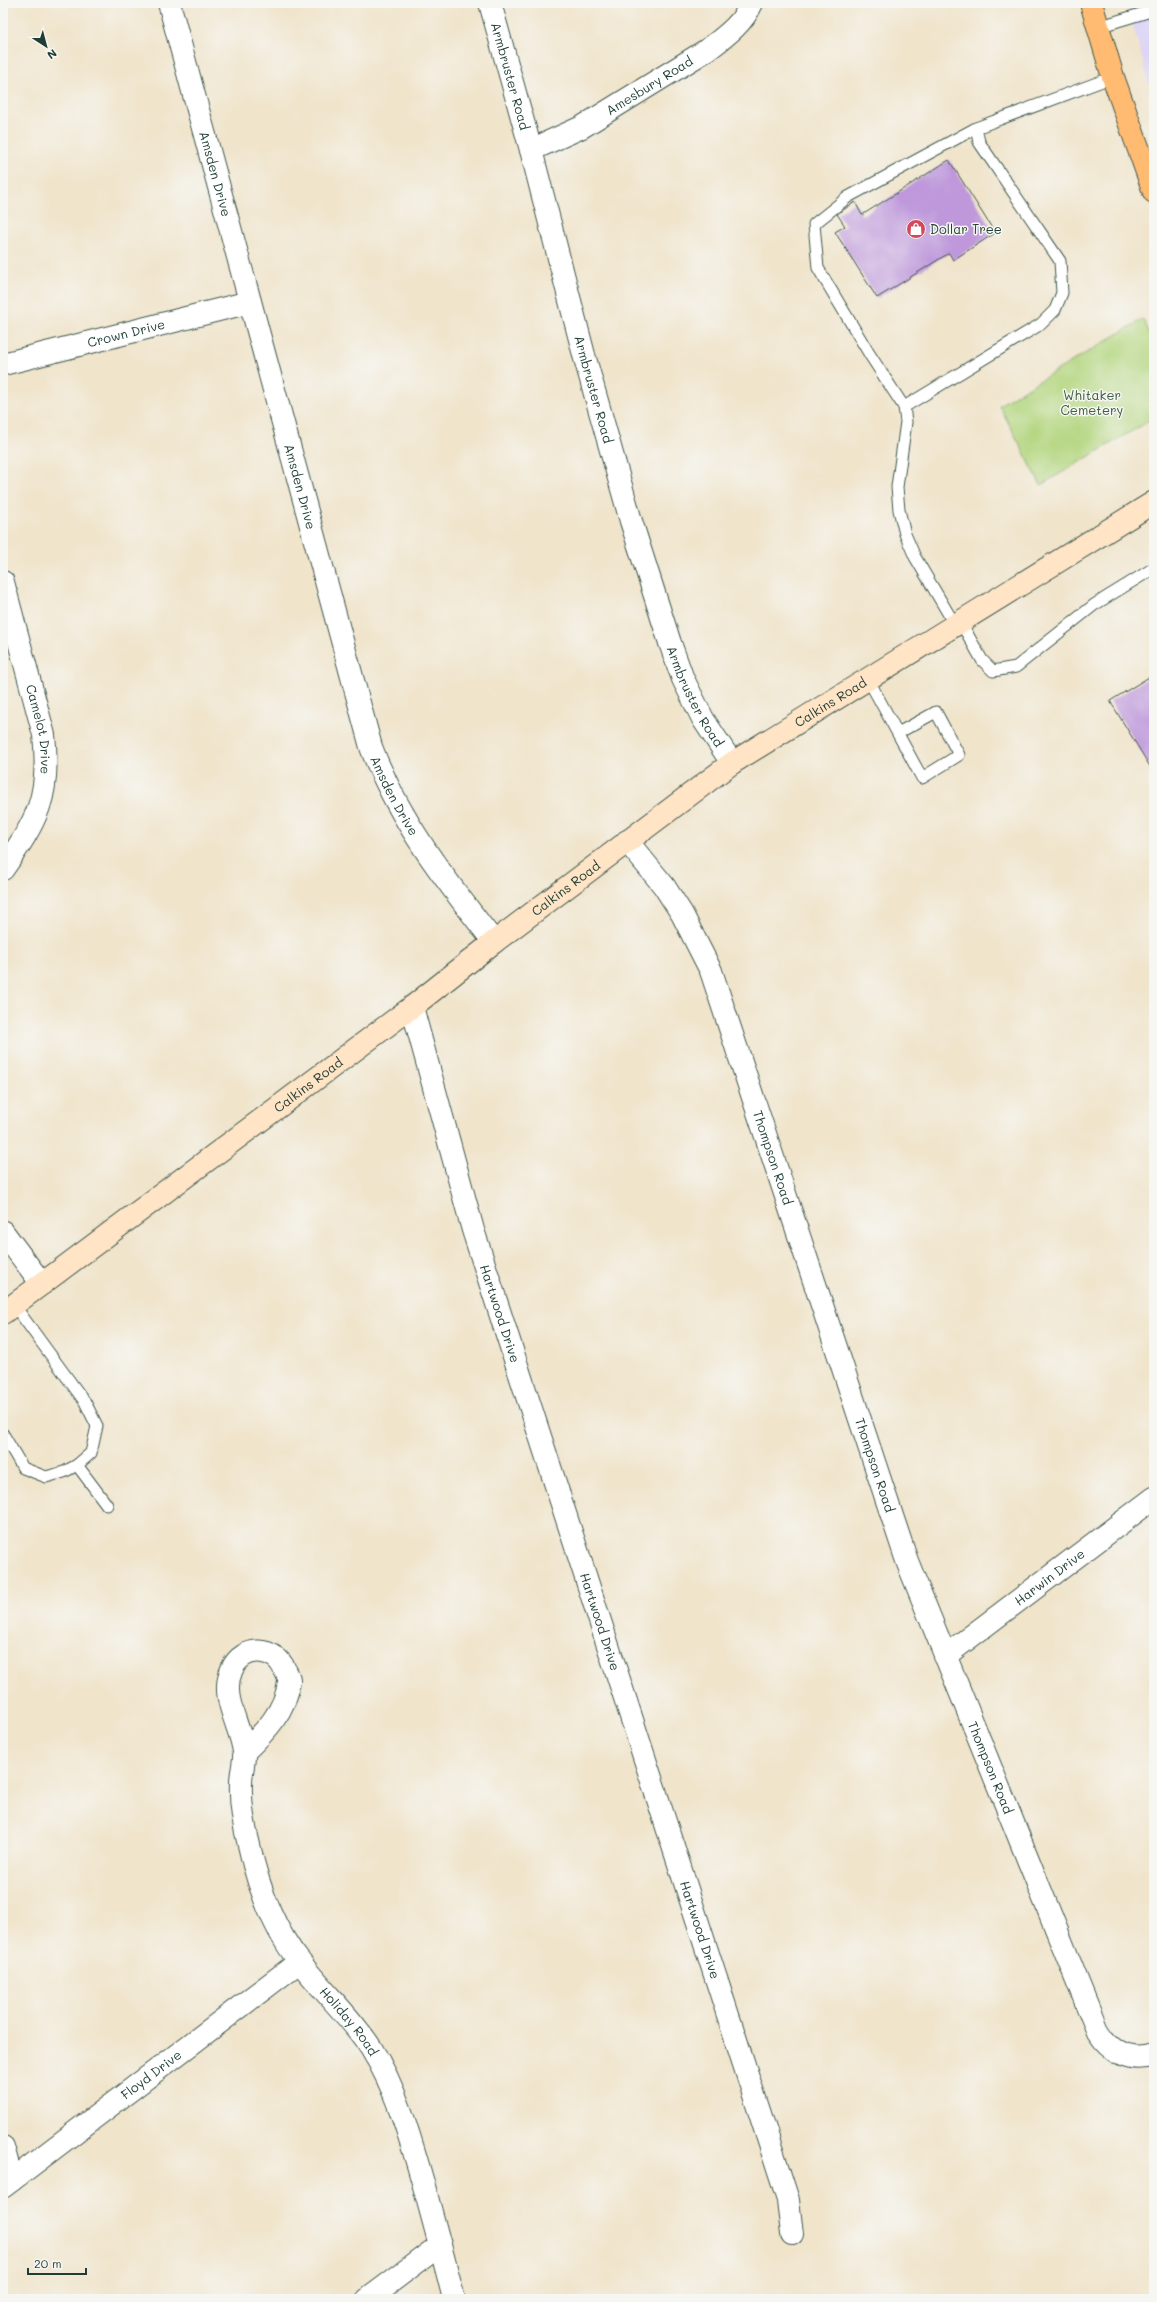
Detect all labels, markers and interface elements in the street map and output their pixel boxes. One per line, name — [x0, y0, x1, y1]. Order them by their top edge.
street label: Armbruster Road — [488, 20, 534, 132]
north arrow — [26, 26, 66, 66]
text: N — [44, 46, 60, 63]
street label: Amesbury Road — [602, 52, 696, 118]
street label: Amsden Drive — [196, 129, 236, 218]
shop icon: Dollar Tree — [905, 218, 927, 240]
place label: Dollar Tree — [930, 220, 1002, 237]
street label: Crown Drive — [85, 315, 167, 351]
street label: Armbruster Road — [571, 333, 618, 445]
park label: Whitaker Cemetery — [1061, 386, 1124, 418]
street label: Amsden Drive — [281, 442, 320, 531]
street label: Armbruster Road — [664, 643, 728, 750]
street label: Calkins Road — [791, 673, 869, 730]
street label: Camelot Drive — [23, 682, 55, 775]
street label: Amsden Drive — [367, 753, 423, 838]
street label: Calkins Road — [528, 856, 603, 919]
street label: Calkins Road — [270, 1053, 346, 1116]
street label: Thompson Road — [750, 1108, 797, 1207]
street label: Hartwood Drive — [477, 1262, 524, 1364]
street label: Thompson Road — [852, 1415, 899, 1514]
street label: Harwin Drive — [1011, 1545, 1088, 1609]
street label: Hartwood Drive — [577, 1570, 625, 1673]
street label: Thompson Road — [965, 1718, 1018, 1816]
street label: Hartwood Drive — [677, 1879, 725, 1981]
street label: Holiday Road — [317, 1983, 383, 2059]
street label: Floyd Drive — [117, 2046, 185, 2103]
scale bar — [28, 2250, 86, 2276]
text: 20 m — [34, 2255, 62, 2271]

